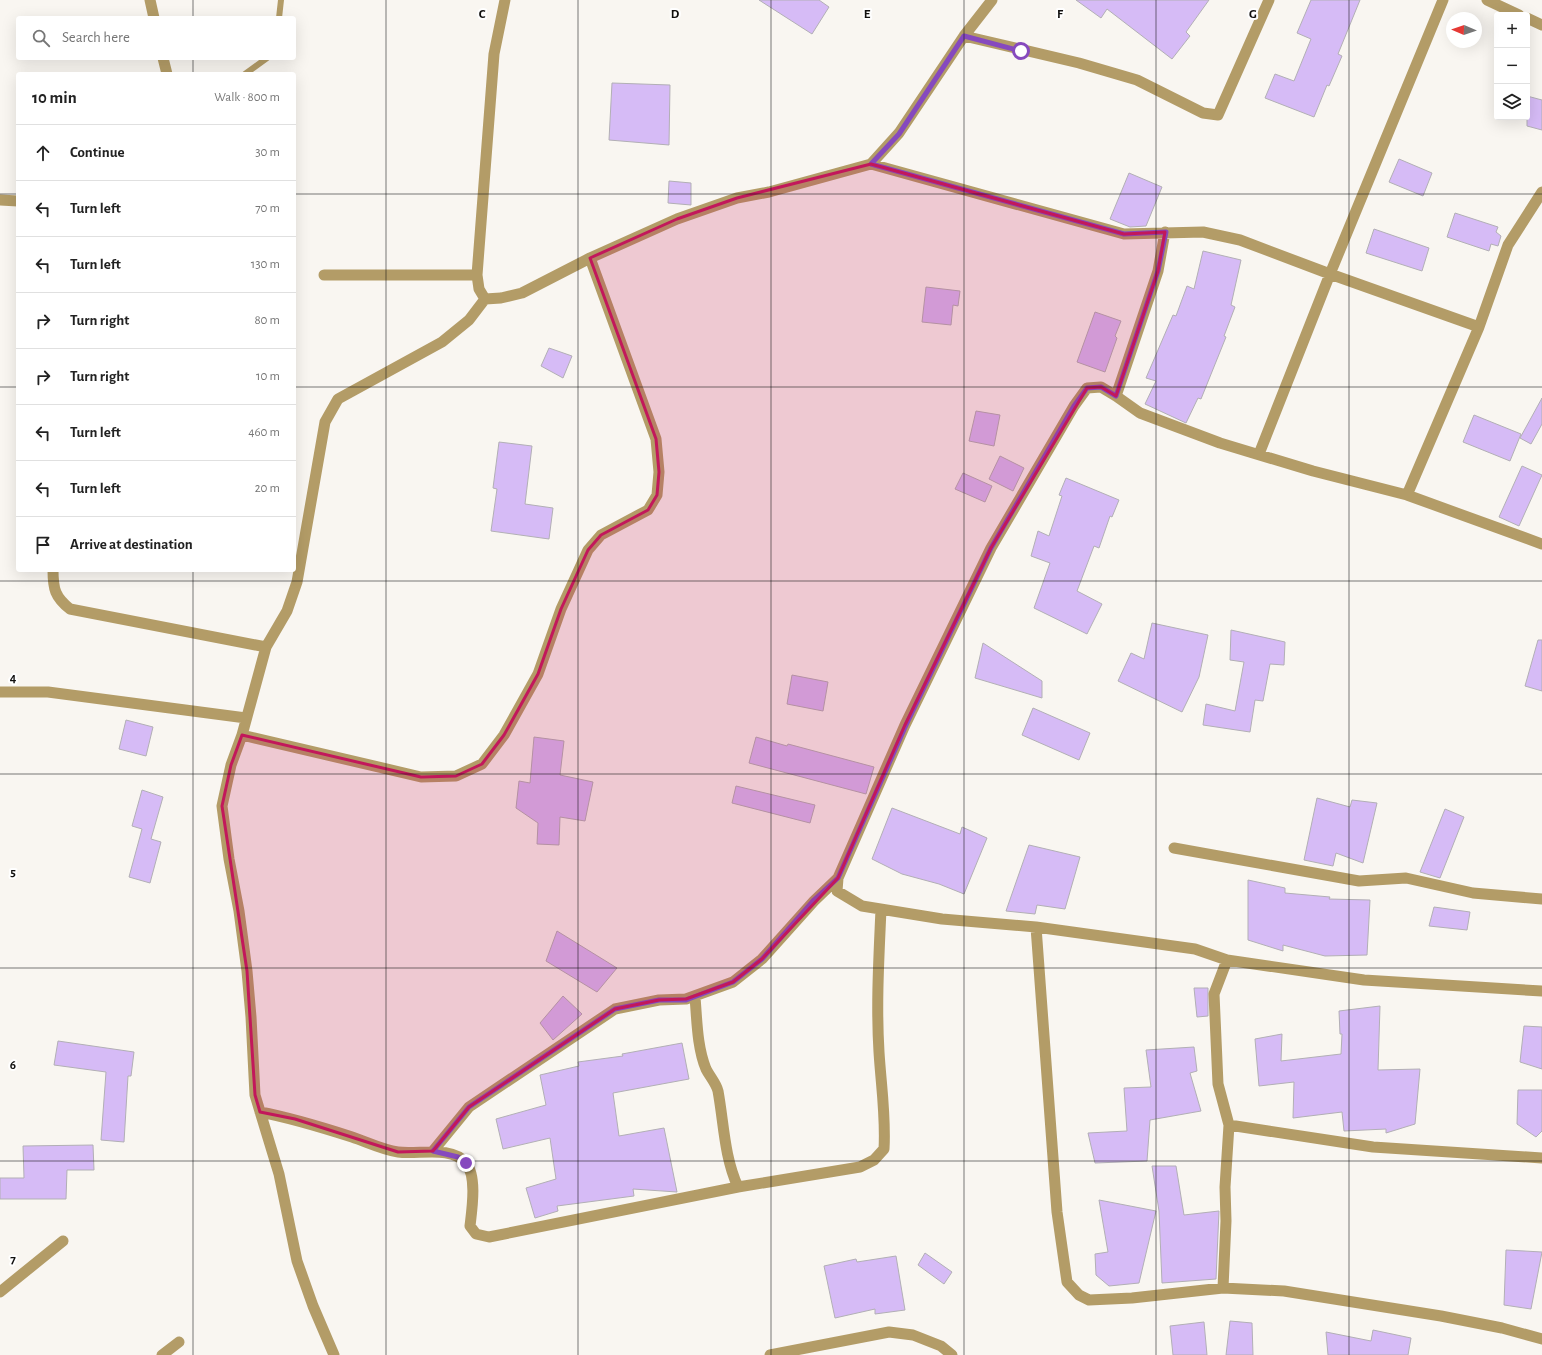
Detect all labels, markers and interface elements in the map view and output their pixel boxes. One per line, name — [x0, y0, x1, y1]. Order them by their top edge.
text: C — [479, 8, 486, 21]
text: D — [671, 8, 680, 21]
text: E — [864, 8, 871, 21]
text: F — [1057, 8, 1064, 21]
text: G — [1249, 8, 1257, 21]
north arrow — [1446, 12, 1482, 48]
map controls — [1494, 12, 1530, 120]
button: + — [1494, 12, 1530, 48]
search box — [16, 16, 296, 60]
icon: search — [30, 27, 52, 49]
text: Search here — [62, 30, 130, 45]
route start — [1012, 42, 1030, 60]
button: − — [1494, 48, 1530, 84]
button: layers — [1494, 84, 1530, 120]
text: 10 min — [32, 89, 77, 106]
text: Walk · 800 m — [214, 91, 280, 104]
icon: ahead — [32, 142, 54, 164]
text: Continue — [70, 145, 125, 160]
text: 30 m — [255, 146, 280, 159]
icon: left — [32, 198, 54, 220]
text: Turn left — [70, 201, 121, 216]
text: 70 m — [255, 202, 280, 215]
icon: left — [32, 254, 54, 276]
text: Turn left — [70, 257, 121, 272]
text: 130 m — [251, 258, 280, 271]
icon: right — [32, 310, 54, 332]
text: Turn right — [70, 313, 129, 328]
text: 80 m — [254, 314, 280, 327]
icon: right — [32, 366, 54, 388]
text: Turn right — [70, 369, 129, 384]
text: 10 m — [256, 370, 280, 383]
icon: left — [32, 422, 54, 444]
text: Turn left — [70, 425, 121, 440]
text: 460 m — [248, 426, 280, 439]
icon: left — [32, 478, 54, 500]
text: Turn left — [70, 481, 121, 496]
text: 20 m — [255, 482, 280, 495]
icon: arrive — [32, 534, 54, 556]
text: Arrive at destination — [70, 537, 193, 552]
text: 4 — [10, 672, 17, 685]
text: 5 — [10, 866, 16, 879]
text: 6 — [10, 1059, 16, 1072]
route end — [457, 1154, 475, 1172]
text: 7 — [10, 1253, 16, 1266]

